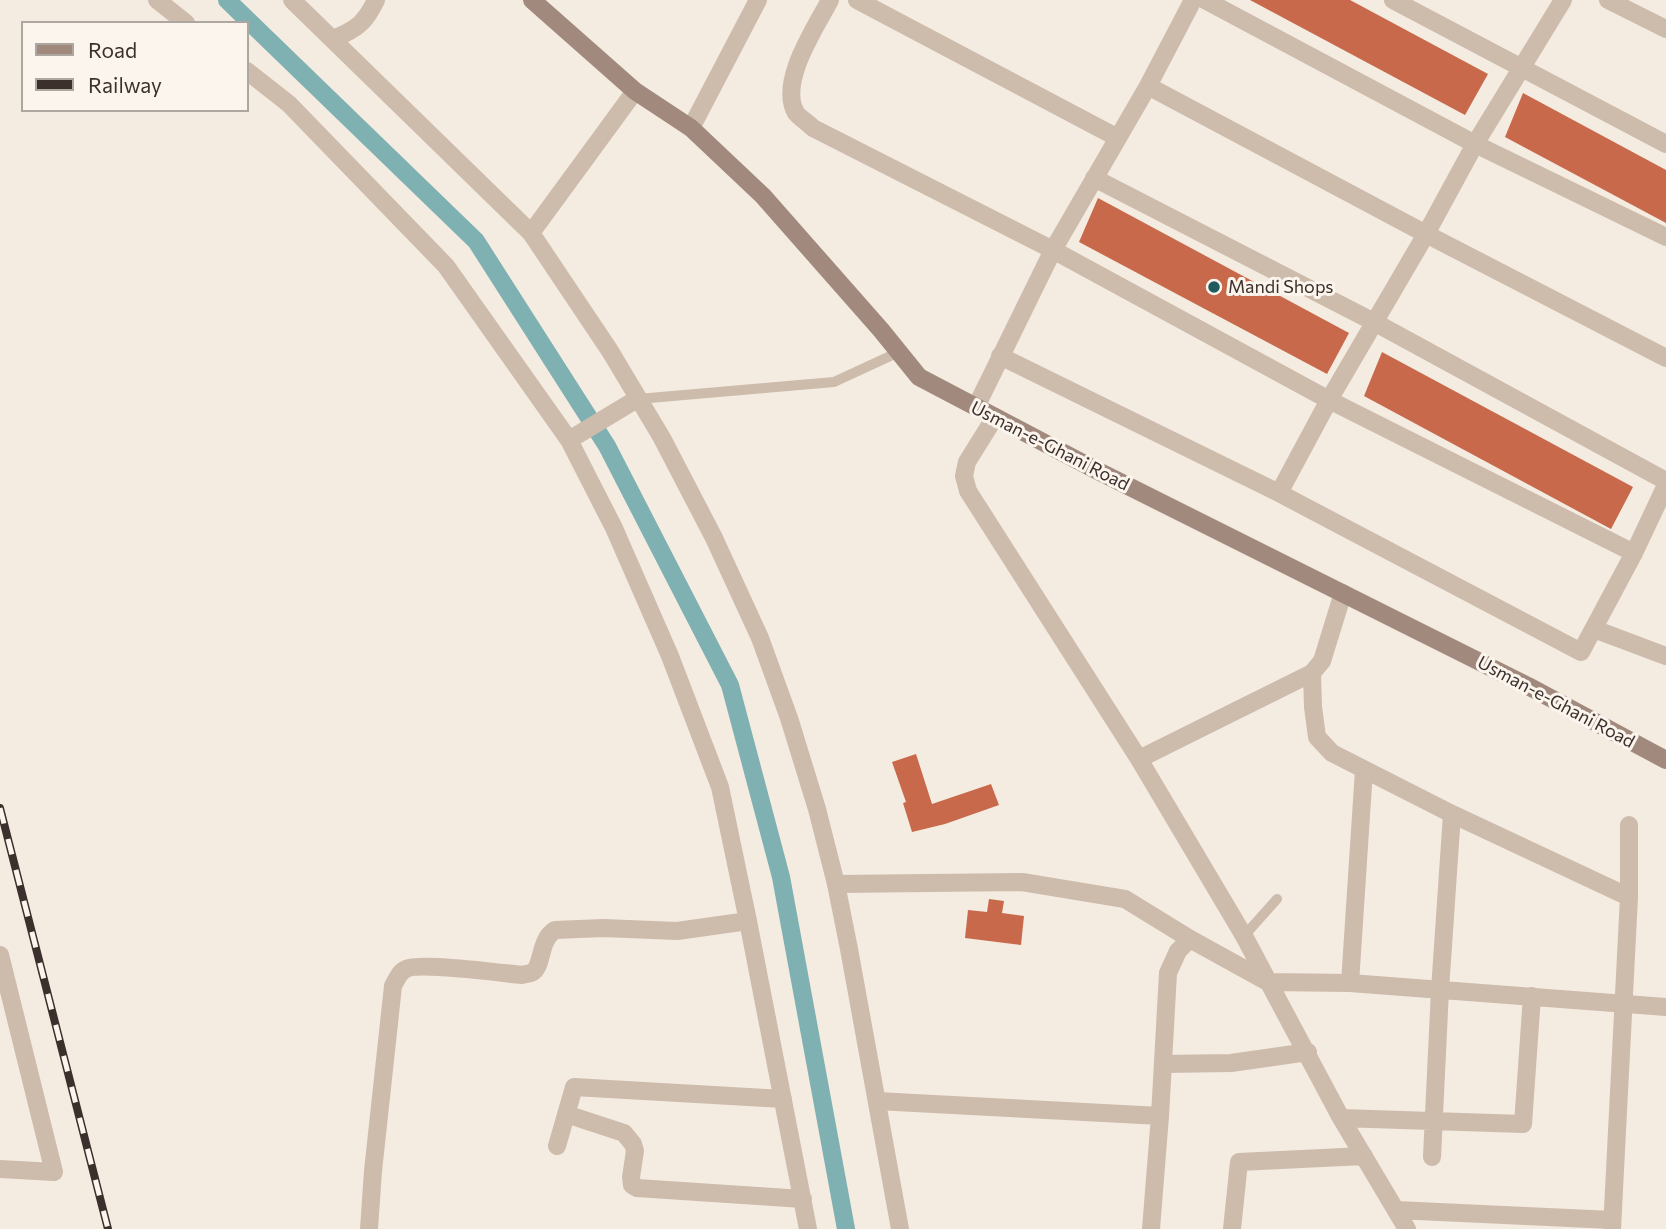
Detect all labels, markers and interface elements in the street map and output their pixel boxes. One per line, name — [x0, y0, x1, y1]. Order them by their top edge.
legend — [21, 21, 248, 112]
text: Road — [88, 37, 137, 62]
text: Railway — [88, 72, 162, 97]
place label: Mandi Shops — [1228, 276, 1334, 298]
marker: Mandi Shops — [1206, 279, 1222, 295]
street label: Usman-e-Ghani Road — [967, 397, 1133, 495]
street label: Usman-e-Ghani Road — [1474, 651, 1638, 753]

